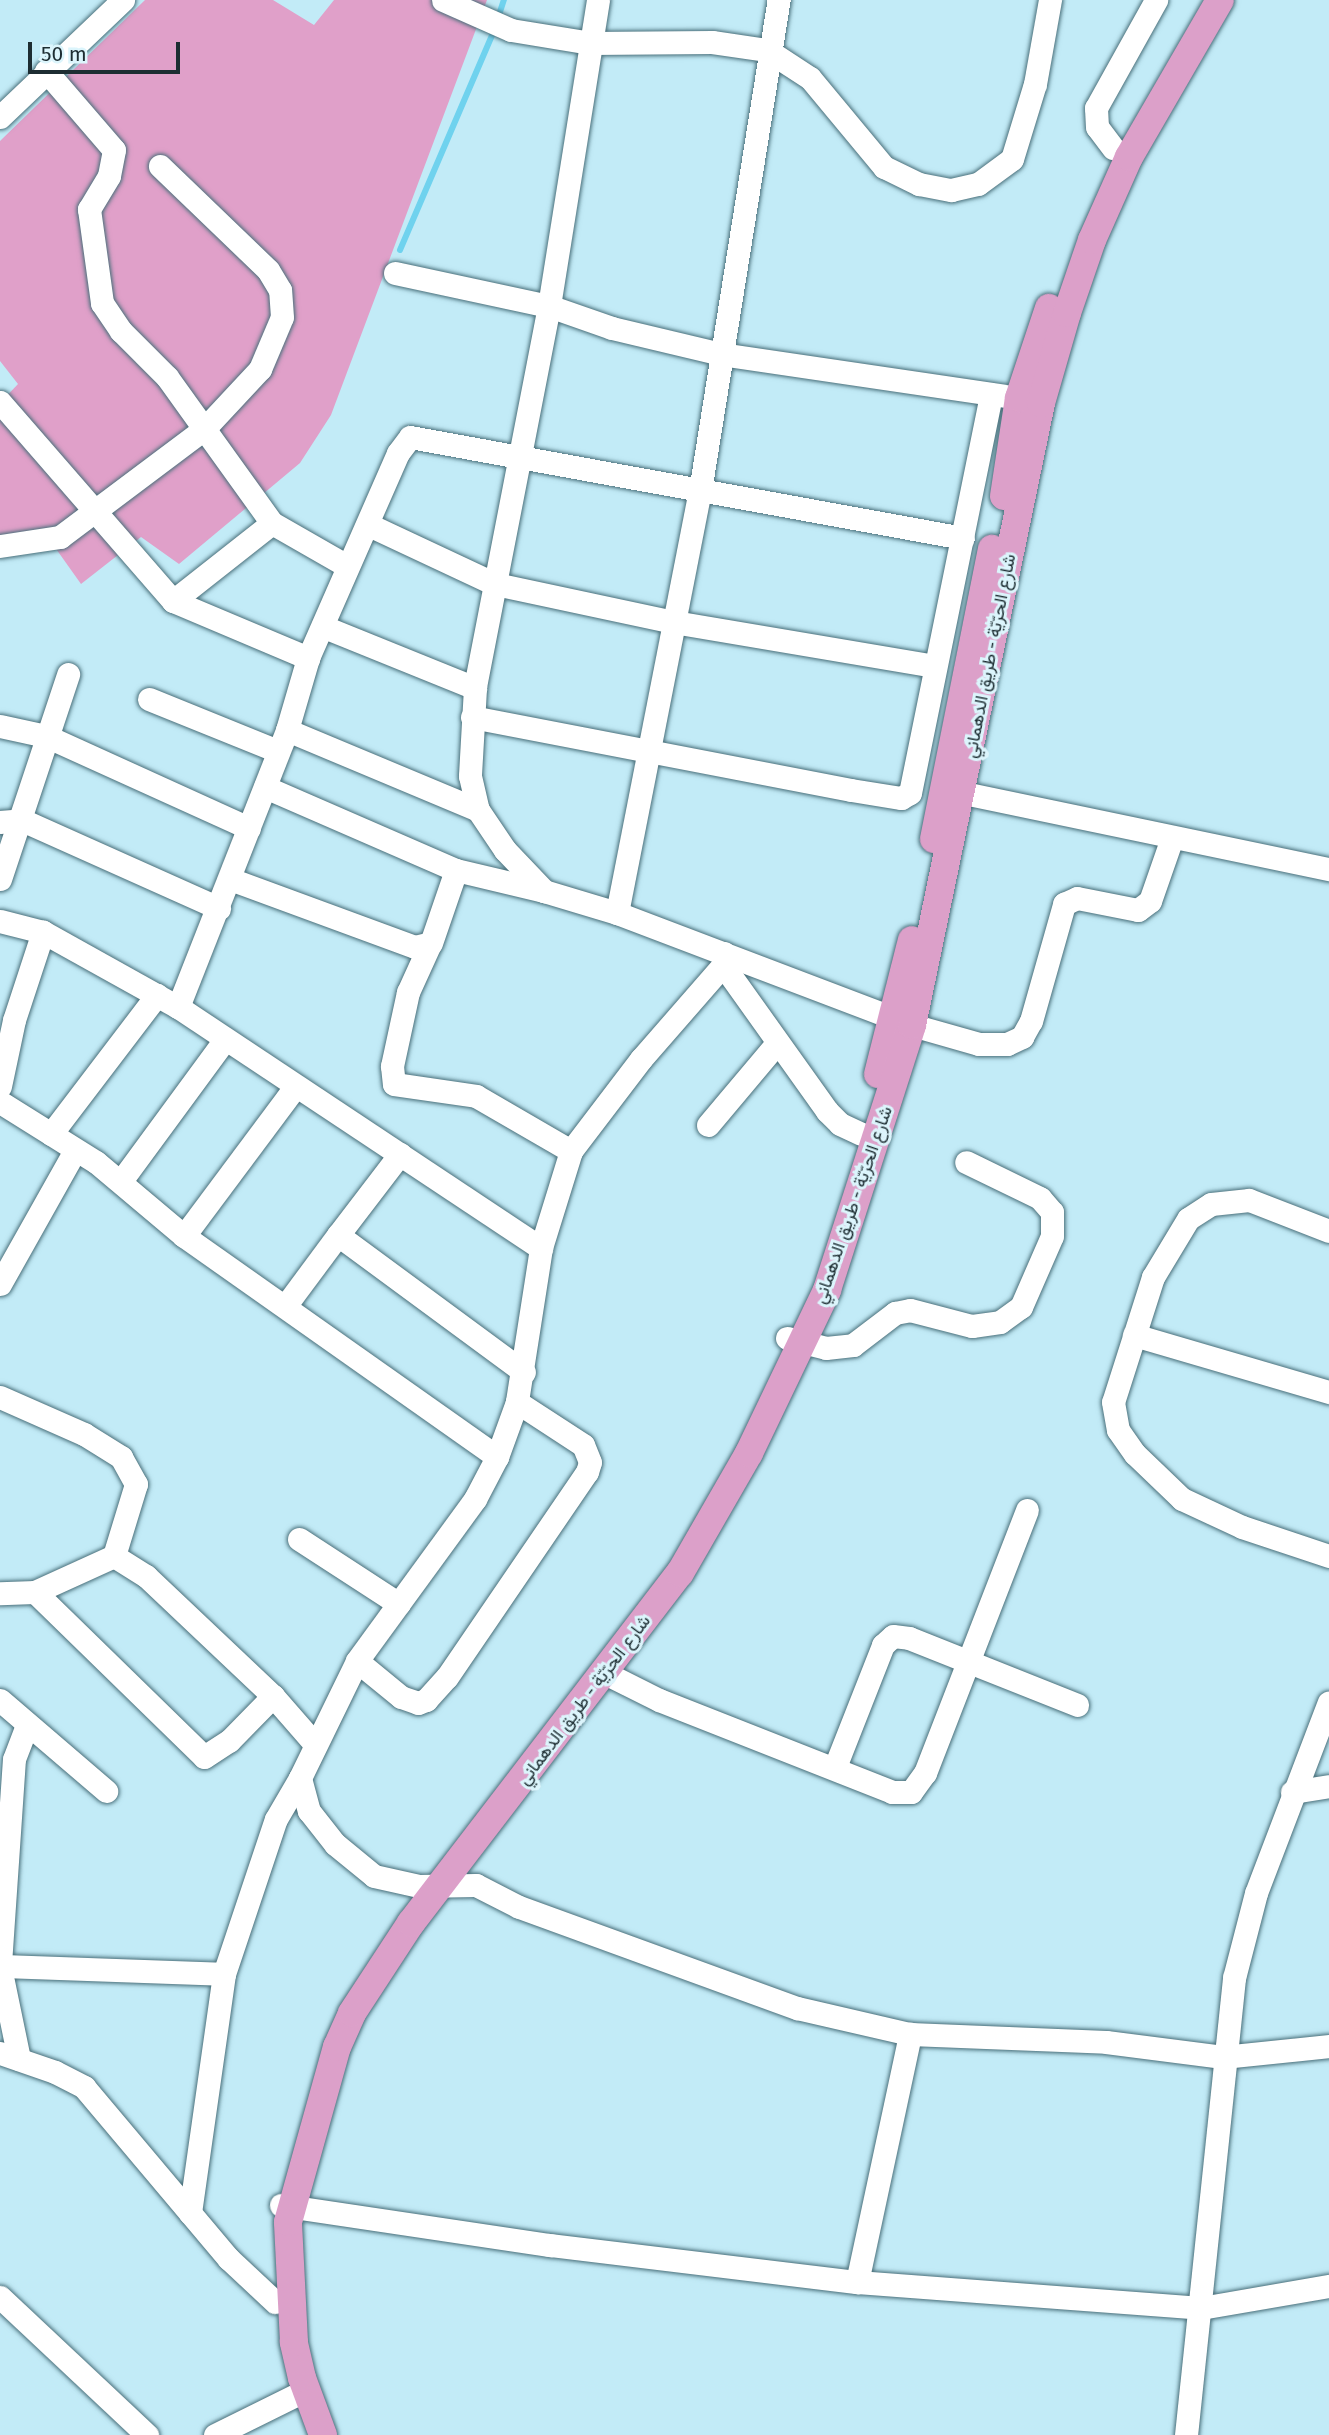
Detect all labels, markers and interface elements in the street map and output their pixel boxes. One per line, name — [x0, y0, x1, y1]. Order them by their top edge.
scale bar — [32, 28, 184, 72]
text: 50 m — [41, 41, 87, 67]
street label: شارع الحرّيّة - طريق الدهماني — [960, 552, 1020, 760]
street label: شارع الحرّيّة - طريق الدهماني — [809, 1103, 897, 1307]
street label: شارع الحرّيّة - طريق الدهماني — [513, 1611, 655, 1789]

